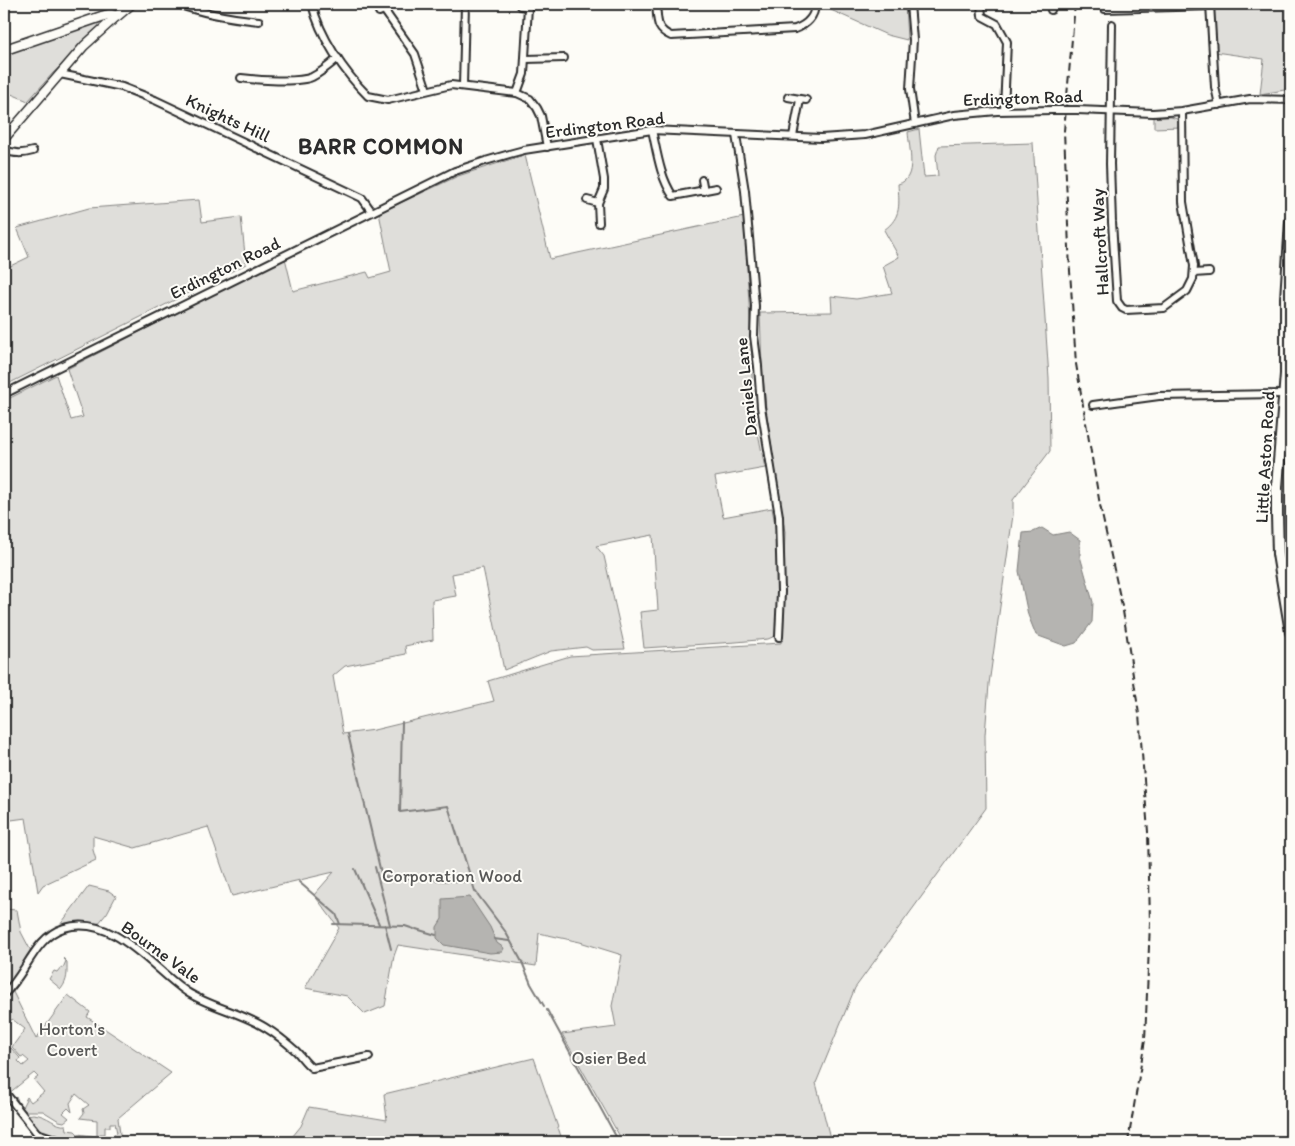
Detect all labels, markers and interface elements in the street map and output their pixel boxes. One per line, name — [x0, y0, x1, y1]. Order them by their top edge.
street label: Erdington Road — [963, 85, 1083, 111]
street label: Knights Hill — [182, 89, 274, 147]
street label: Erdington Road — [544, 107, 666, 143]
district label: BARR COMMON — [298, 133, 464, 160]
street label: Hallcroft Way — [1086, 187, 1114, 296]
street label: Erdington Road — [166, 232, 284, 304]
street label: Daniels Lane — [730, 337, 762, 437]
street label: Little Aston Road — [1251, 390, 1279, 524]
park label: Corporation Wood — [382, 865, 522, 887]
street label: Bourne Vale — [117, 916, 205, 988]
park label: Horton's Covert — [39, 1018, 105, 1061]
park label: Osier Bed — [571, 1047, 647, 1069]

